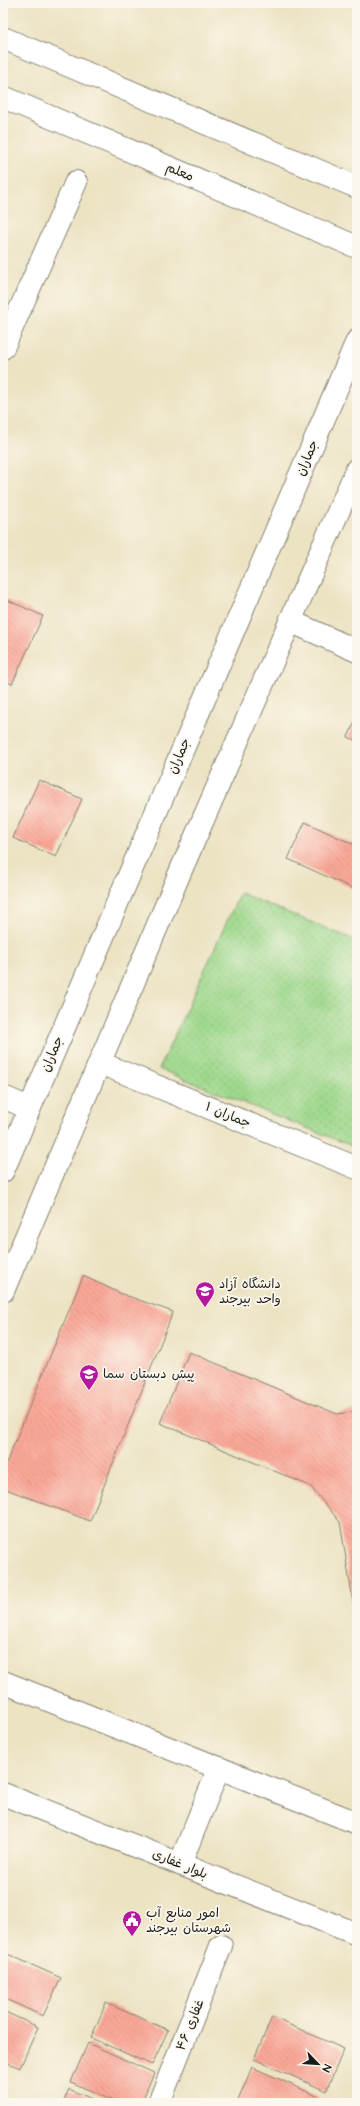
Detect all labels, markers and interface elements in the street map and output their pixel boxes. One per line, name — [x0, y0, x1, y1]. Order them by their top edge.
street label: معلم — [163, 158, 197, 187]
street label: جماران — [291, 437, 323, 479]
street label: جماران — [163, 735, 195, 777]
street label: جماران — [36, 1033, 68, 1075]
street label: جماران ۱ — [203, 1098, 253, 1132]
place label: دانشگاه آزاد واحد بیرجند — [219, 1275, 281, 1308]
school or university icon: دانشگاه آزاد واحد بیرجند — [194, 1280, 216, 1308]
school or university icon: پیش دبستان سما — [78, 1363, 100, 1391]
place label: پیش دبستان سما — [103, 1365, 195, 1383]
street label: بلوار غفاری — [150, 1845, 210, 1883]
place label: امور منابع آب شهرستان بیرجند — [146, 1904, 231, 1937]
public building icon: امور منابع آب شهرستان بیرجند — [121, 1909, 143, 1937]
street label: غفاری ۴۶ — [172, 1997, 208, 2053]
north arrow — [298, 2044, 338, 2084]
text: N — [318, 2062, 335, 2074]

